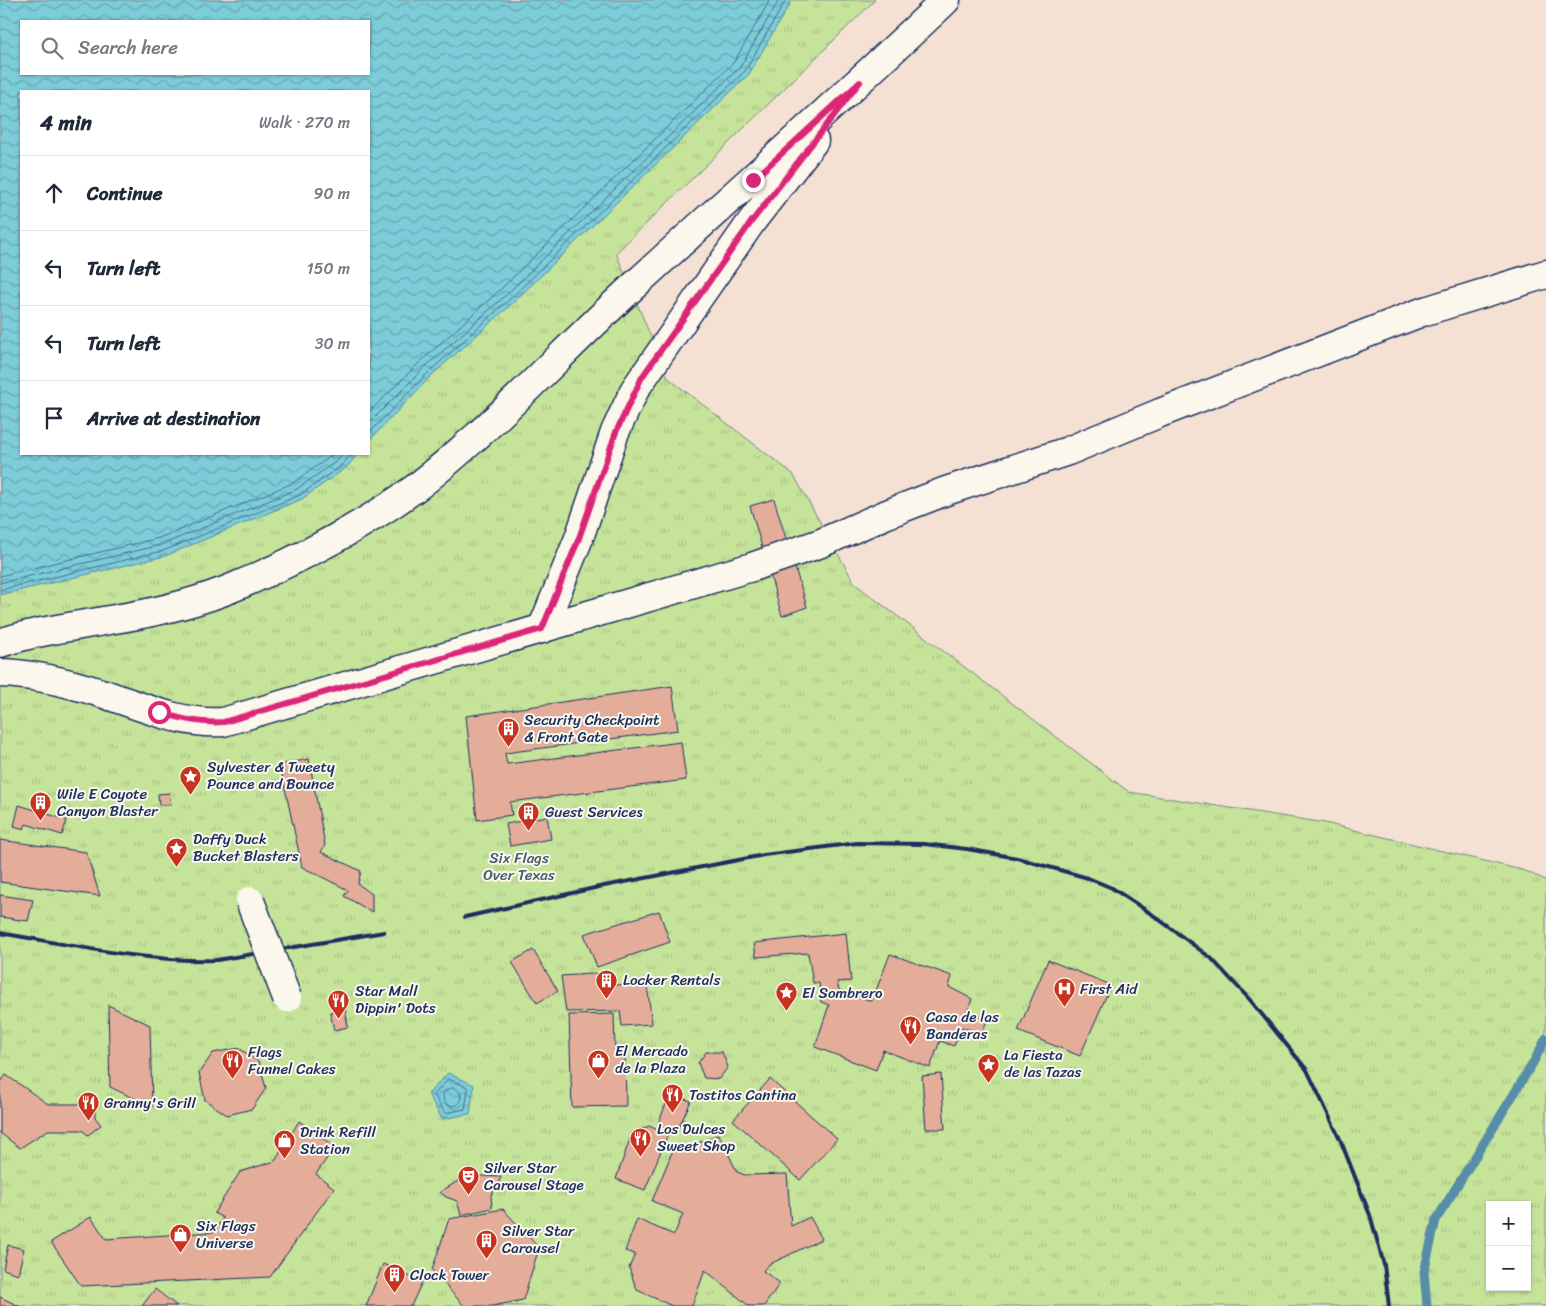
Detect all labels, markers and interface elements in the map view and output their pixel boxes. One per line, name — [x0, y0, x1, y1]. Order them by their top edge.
search box — [20, 20, 370, 75]
text: Search here — [78, 31, 178, 64]
icon: search — [38, 34, 66, 62]
text: 4 min — [40, 104, 92, 142]
text: Walk · 270 m — [259, 108, 350, 137]
route end — [742, 169, 765, 192]
text: Continue — [87, 177, 163, 210]
icon: ahead — [40, 179, 68, 207]
text: 90 m — [314, 179, 350, 208]
text: Turn left — [87, 252, 160, 285]
icon: left — [40, 254, 68, 282]
text: 150 m — [307, 254, 350, 283]
text: Turn left — [87, 327, 160, 360]
icon: left — [40, 329, 68, 357]
text: 30 m — [315, 329, 350, 358]
text: Arrive at destination — [87, 402, 260, 435]
icon: arrive — [40, 404, 68, 432]
route start — [148, 701, 171, 724]
place label: Security Checkpoint & Front Gate — [524, 707, 660, 750]
building icon: Security Checkpoint & Front Gate — [496, 717, 520, 748]
place label: Sylvester & Tweety Pounce and Bounce — [207, 754, 335, 797]
place icon: Sylvester & Tweety Pounce and Bounce — [179, 764, 203, 795]
place label: Wile E Coyote Canyon Blaster — [57, 781, 158, 824]
building icon: Wile E Coyote Canyon Blaster — [29, 791, 53, 822]
place label: Guest Services — [545, 799, 644, 825]
building icon: Guest Services — [517, 800, 541, 831]
place label: Daffy Duck Bucket Blasters — [193, 826, 299, 869]
place icon: Daffy Duck Bucket Blasters — [165, 836, 189, 867]
park label: Six Flags Over Texas — [483, 845, 555, 888]
place label: Locker Rentals — [623, 967, 721, 993]
building icon: Locker Rentals — [595, 968, 619, 999]
place label: First Aid — [1080, 976, 1138, 1002]
hospital icon: First Aid — [1052, 977, 1076, 1008]
place label: Star Mall Dippin' Dots — [355, 978, 436, 1021]
place label: El Sombrero — [802, 980, 883, 1006]
place icon: El Sombrero — [774, 981, 798, 1012]
restaurant icon: Star Mall Dippin' Dots — [327, 988, 351, 1019]
place label: Casa de las Banderas — [926, 1004, 999, 1047]
restaurant icon: Casa de las Banderas — [898, 1014, 922, 1045]
place label: El Mercado de la Plaza — [615, 1038, 689, 1081]
place label: Flags Funnel Cakes — [248, 1039, 336, 1082]
place label: La Fiesta de las Tazas — [1004, 1042, 1082, 1085]
shop icon: El Mercado de la Plaza — [587, 1048, 611, 1079]
restaurant icon: Flags Funnel Cakes — [220, 1049, 244, 1080]
place icon: La Fiesta de las Tazas — [976, 1052, 1000, 1083]
place label: Tostitos Cantina — [689, 1082, 797, 1108]
restaurant icon: Tostitos Cantina — [661, 1083, 685, 1114]
place label: Granny's Grill — [104, 1090, 196, 1116]
restaurant icon: Granny's Grill — [76, 1091, 100, 1122]
place label: Los Dulces Sweet Shop — [657, 1116, 735, 1159]
place label: Drink Refill Station — [300, 1119, 376, 1162]
restaurant icon: Los Dulces Sweet Shop — [629, 1126, 653, 1157]
shop icon: Drink Refill Station — [272, 1129, 296, 1160]
place label: Silver Star Carousel Stage — [484, 1155, 584, 1198]
theatre icon: Silver Star Carousel Stage — [456, 1165, 480, 1196]
map controls — [1486, 1201, 1531, 1291]
button: + — [1486, 1201, 1531, 1246]
place label: Six Flags Universe — [196, 1213, 256, 1256]
place label: Silver Star Carousel — [502, 1218, 575, 1261]
shop icon: Six Flags Universe — [168, 1223, 192, 1254]
building icon: Silver Star Carousel — [474, 1228, 498, 1259]
button: − — [1486, 1246, 1531, 1291]
place label: Clock Tower — [410, 1262, 489, 1288]
building icon: Clock Tower — [382, 1263, 406, 1294]

